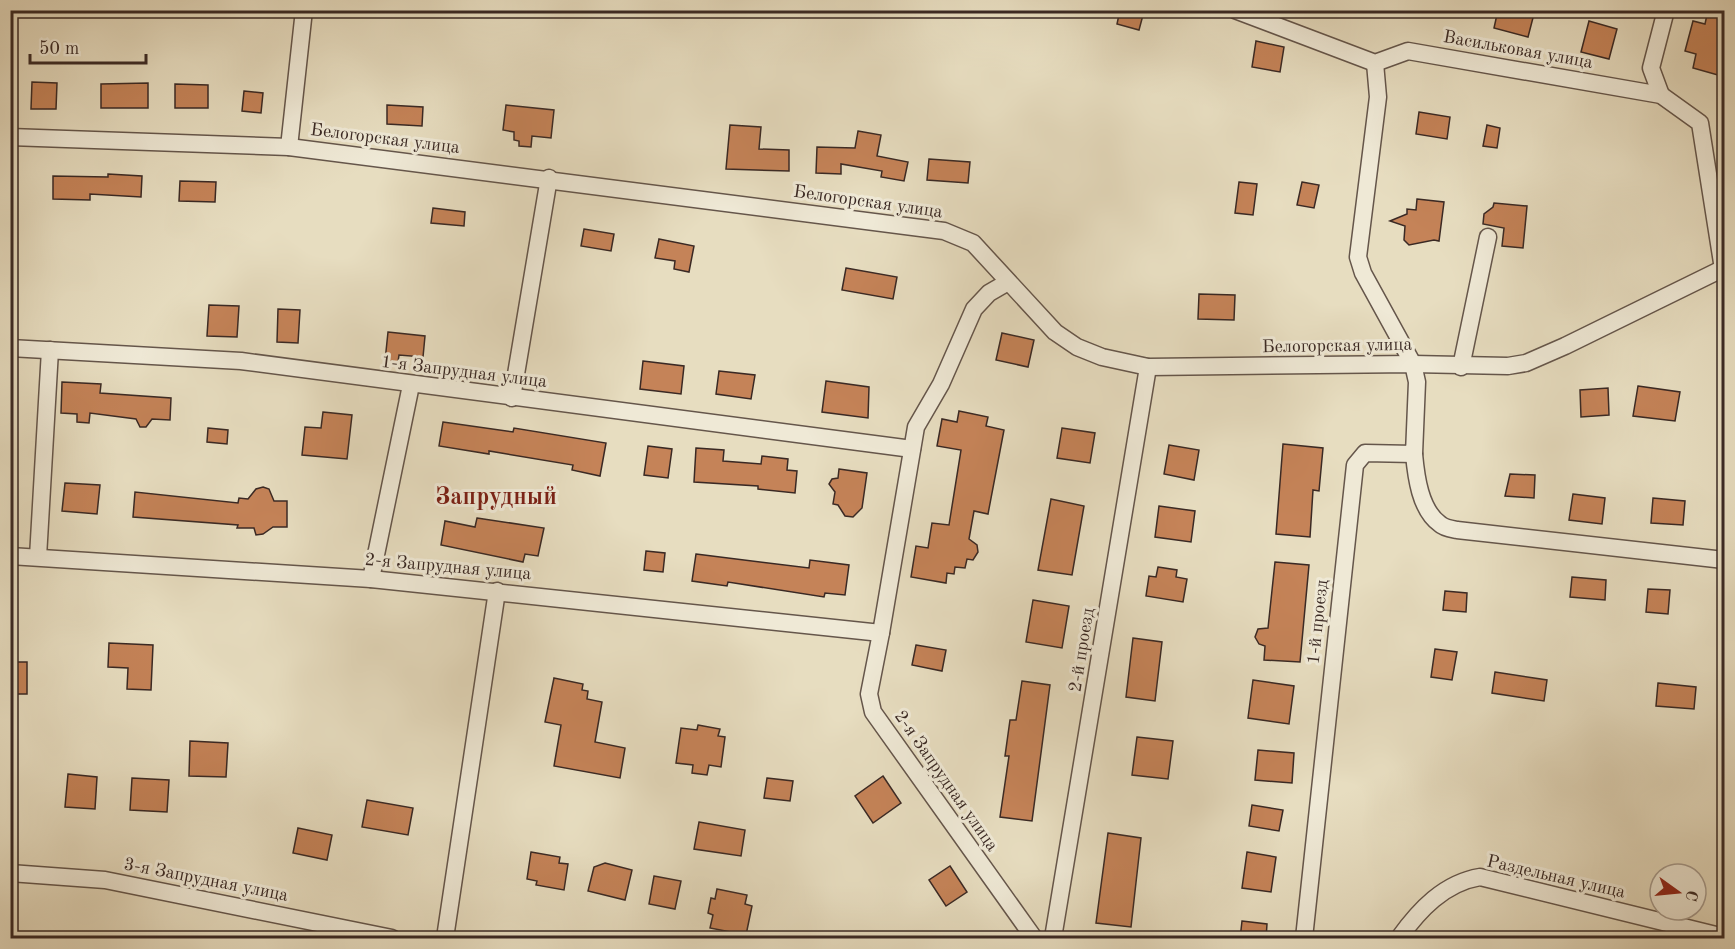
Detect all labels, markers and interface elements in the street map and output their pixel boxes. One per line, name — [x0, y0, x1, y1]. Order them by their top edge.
scale bar — [30, 27, 146, 65]
street label: Васильковая улица — [1442, 28, 1594, 72]
text: 50 m — [39, 40, 79, 58]
street label: Белогорская улица — [309, 121, 461, 157]
street label: Белогорская улица — [792, 183, 944, 221]
street label: Белогорская улица — [1262, 336, 1412, 356]
street label: 1-я Запрудная улица — [380, 353, 548, 391]
district label: Запрудный — [435, 486, 557, 510]
street label: 2-я Запрудная улица — [364, 551, 532, 583]
street label: 1-й проезд — [1305, 579, 1331, 665]
street label: 2-й проезд — [1066, 607, 1098, 693]
street label: 2-я Запрудная улица — [891, 707, 1001, 855]
street label: Раздельная улица — [1485, 852, 1627, 902]
street label: 3-я Запрудная улица — [122, 855, 290, 905]
north arrow — [1648, 862, 1708, 922]
text: С — [1681, 888, 1700, 903]

